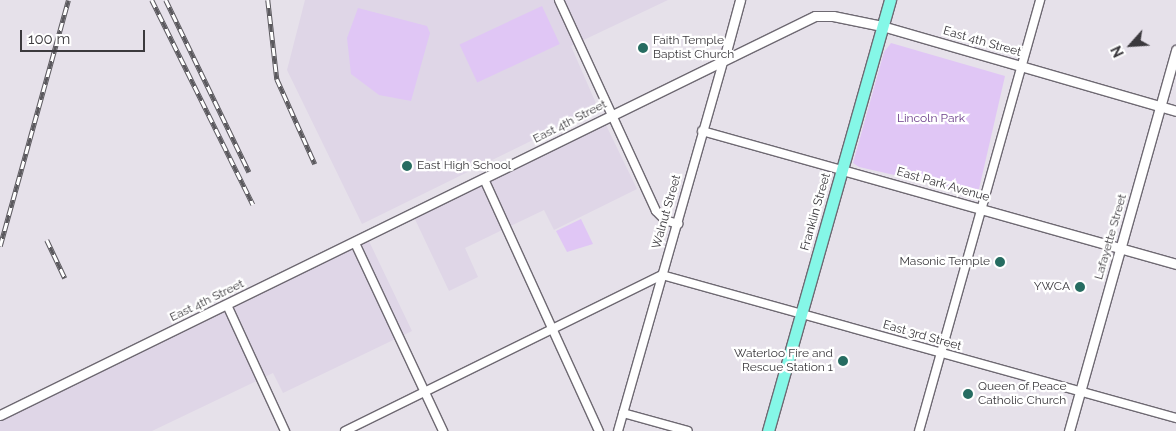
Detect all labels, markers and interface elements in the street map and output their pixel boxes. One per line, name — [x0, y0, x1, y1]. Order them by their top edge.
scale bar — [22, 20, 148, 52]
north arrow — [1106, 20, 1156, 70]
street label: East 4th Street — [941, 24, 1023, 60]
text: 100 m — [28, 30, 70, 48]
place label: Faith Temple Baptist Church — [653, 34, 734, 62]
marker: Faith Temple Baptist Church — [637, 42, 649, 54]
text: N — [1108, 43, 1127, 60]
street label: East 4th Street — [531, 97, 609, 147]
park label: Lincoln Park — [897, 112, 965, 126]
place label: East High School — [417, 159, 511, 173]
marker: East High School — [401, 160, 413, 172]
street label: East Park Avenue — [895, 165, 991, 205]
street label: Franklin Street — [798, 172, 834, 252]
street label: Walnut Street — [650, 173, 684, 251]
street label: Lafayette Street — [1092, 193, 1130, 281]
place label: Masonic Temple — [899, 255, 990, 269]
marker: Masonic Temple — [994, 256, 1006, 268]
street label: East 4th Street — [168, 277, 246, 325]
place label: YWCA — [1034, 280, 1070, 294]
marker: YWCA — [1074, 281, 1086, 293]
street label: East 3rd Street — [881, 318, 963, 354]
place label: Waterloo Fire and Rescue Station 1 — [734, 347, 833, 375]
marker: Waterloo Fire and Rescue Station 1 — [837, 355, 849, 367]
place label: Queen of Peace Catholic Church — [978, 380, 1067, 408]
marker: Queen of Peace Catholic Church — [962, 388, 974, 400]

